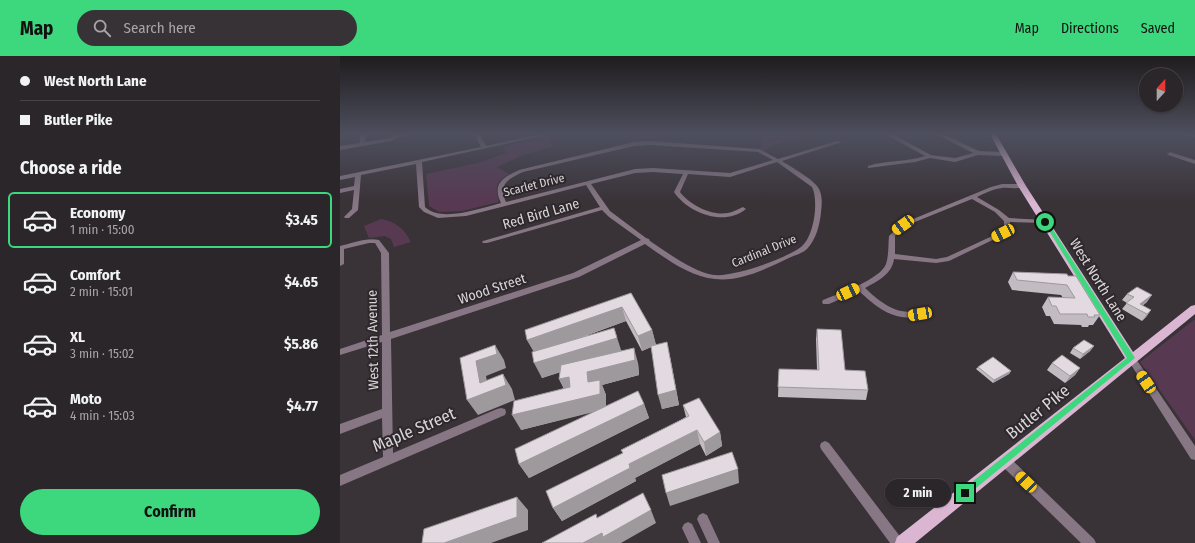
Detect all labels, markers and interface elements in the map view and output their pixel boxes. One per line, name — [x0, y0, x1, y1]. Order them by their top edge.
search box — [77, 10, 357, 46]
text: Map — [20, 17, 53, 40]
icon: search — [91, 17, 113, 39]
text: Search here — [123, 19, 196, 37]
text: Map — [1015, 20, 1039, 37]
text: Directions — [1061, 20, 1119, 37]
text: Saved — [1141, 20, 1175, 37]
north arrow — [1139, 68, 1183, 112]
map controls — [1139, 68, 1183, 112]
text: West North Lane — [44, 72, 147, 90]
text: Butler Pike — [44, 111, 113, 129]
text: Choose a ride — [20, 157, 122, 179]
street label: Scarlet Drive — [502, 171, 566, 199]
street label: Red Bird Lane — [501, 195, 581, 233]
icon: car — [22, 202, 58, 238]
text: Economy — [70, 204, 125, 222]
text: $3.45 — [285, 211, 318, 229]
car — [890, 213, 916, 237]
route start — [1036, 213, 1054, 231]
text: 1 min · 15:00 — [70, 222, 134, 237]
car — [990, 222, 1016, 244]
street label: Cardinal Drive — [730, 232, 799, 270]
street label: West North Lane — [1066, 235, 1130, 325]
icon: car — [22, 264, 58, 300]
text: Comfort — [70, 266, 121, 284]
street label: Wood Street — [456, 270, 528, 308]
text: $4.65 — [284, 273, 318, 291]
car — [835, 281, 861, 303]
text: 2 min · 15:01 — [70, 284, 133, 299]
street label: West 12th Avenue — [364, 290, 382, 390]
car — [907, 306, 933, 322]
icon: car — [22, 326, 58, 362]
text: XL — [70, 328, 85, 346]
text: $5.86 — [284, 335, 318, 353]
text: 3 min · 15:02 — [70, 346, 134, 361]
car — [1134, 369, 1158, 395]
street label: Butler Pike — [1002, 380, 1074, 444]
icon: car — [22, 388, 58, 424]
text: Moto — [70, 390, 102, 408]
text: $4.77 — [287, 397, 318, 415]
street label: Maple Street — [369, 403, 459, 457]
text: 4 min · 15:03 — [70, 408, 135, 423]
car — [1013, 469, 1039, 495]
callout: 2 min — [885, 479, 951, 507]
route end — [956, 484, 974, 502]
text: 2 min — [904, 485, 932, 500]
button: Confirm — [20, 489, 320, 535]

